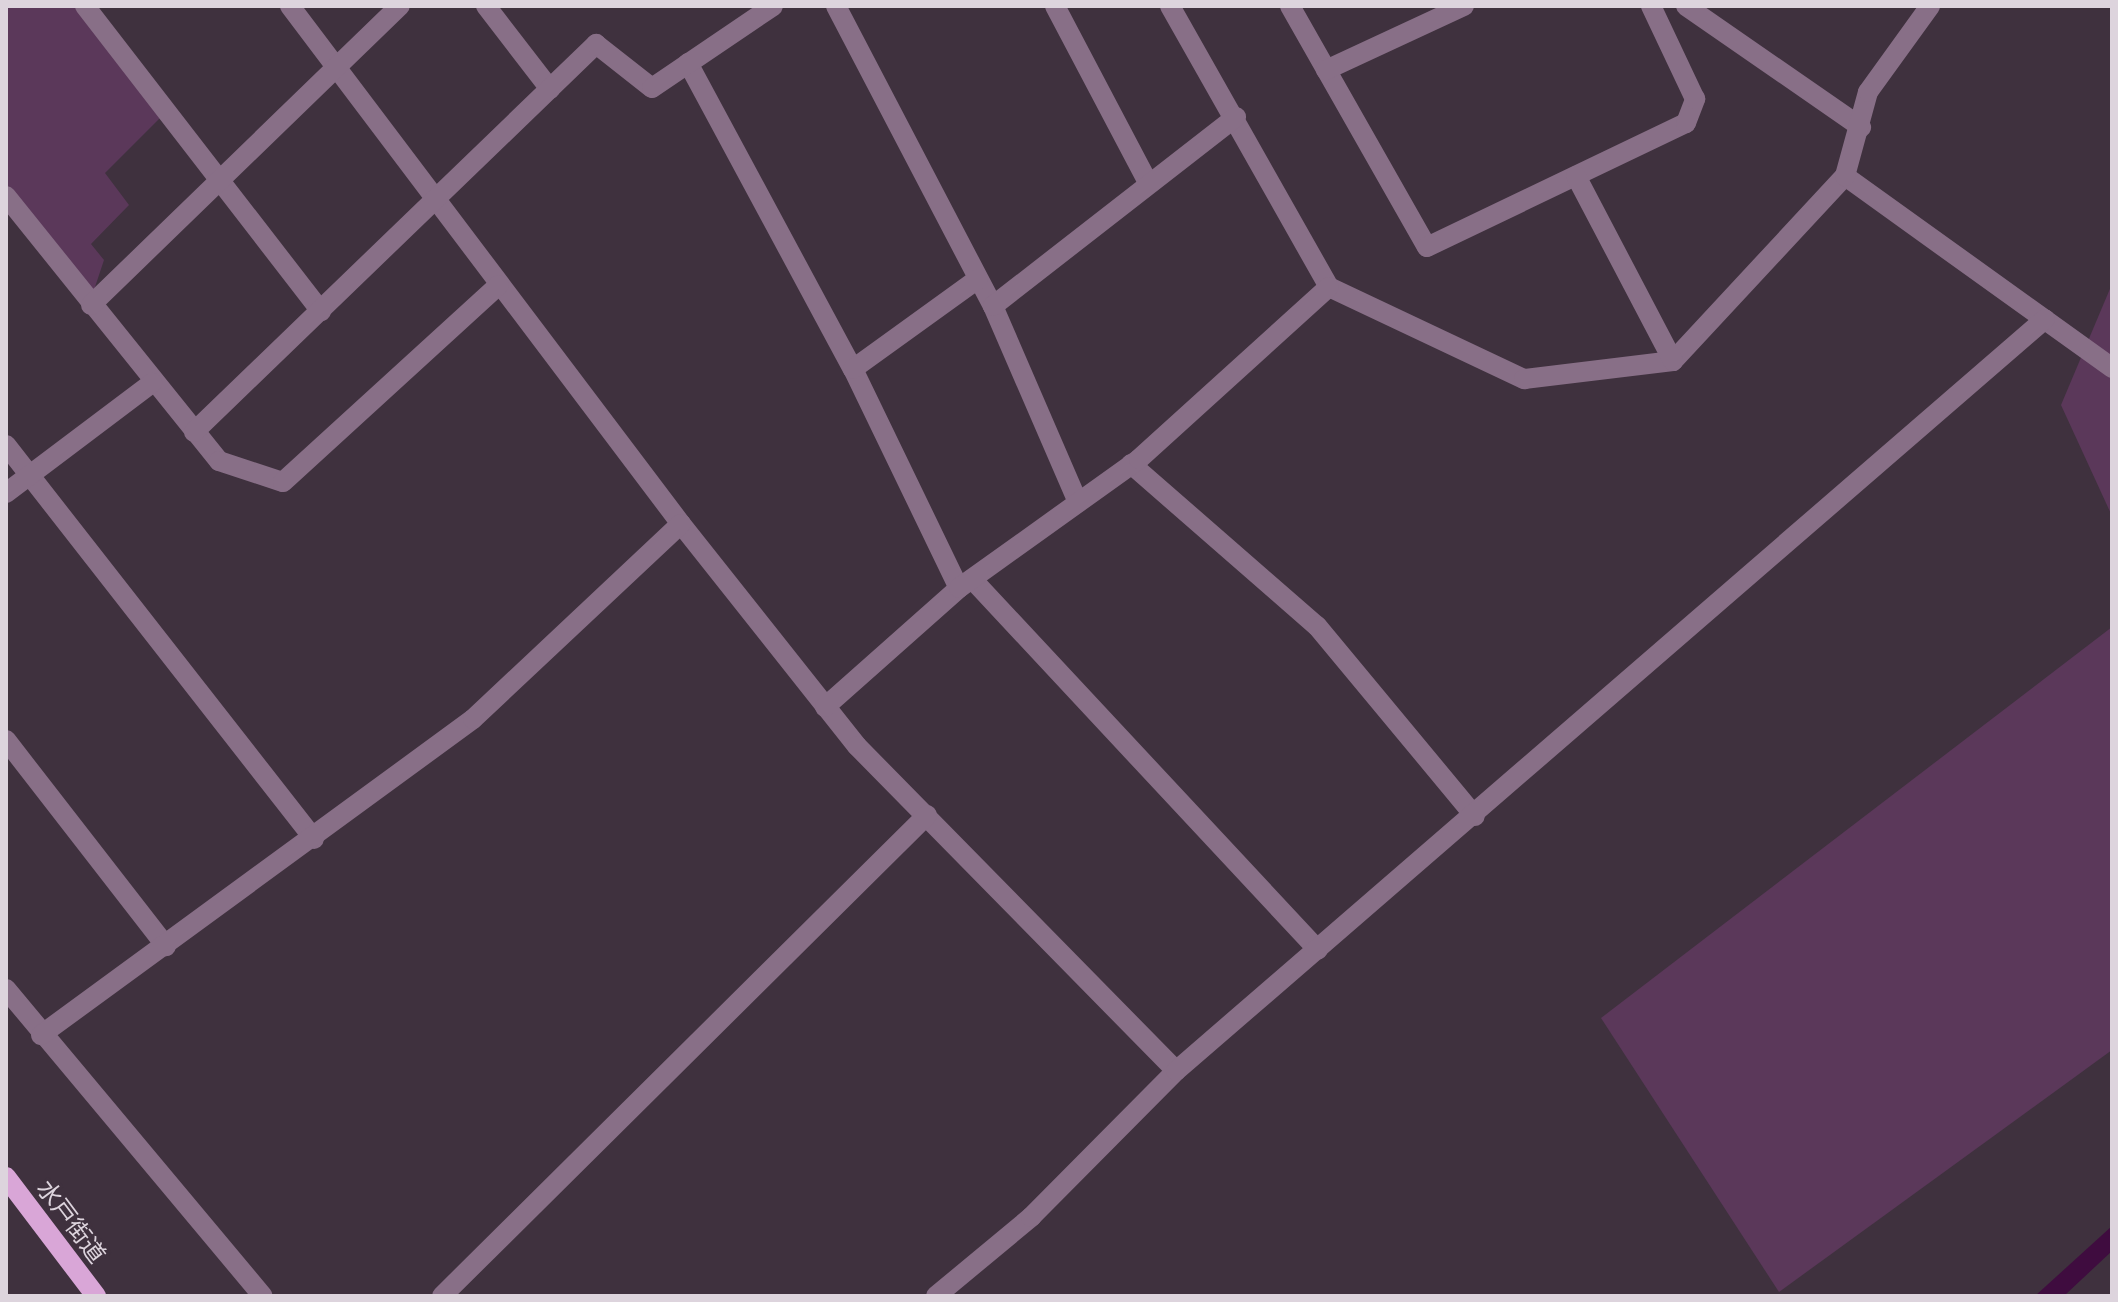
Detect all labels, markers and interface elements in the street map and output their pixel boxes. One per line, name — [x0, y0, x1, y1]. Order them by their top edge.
street label: 水戸街道 — [32, 1174, 112, 1268]

